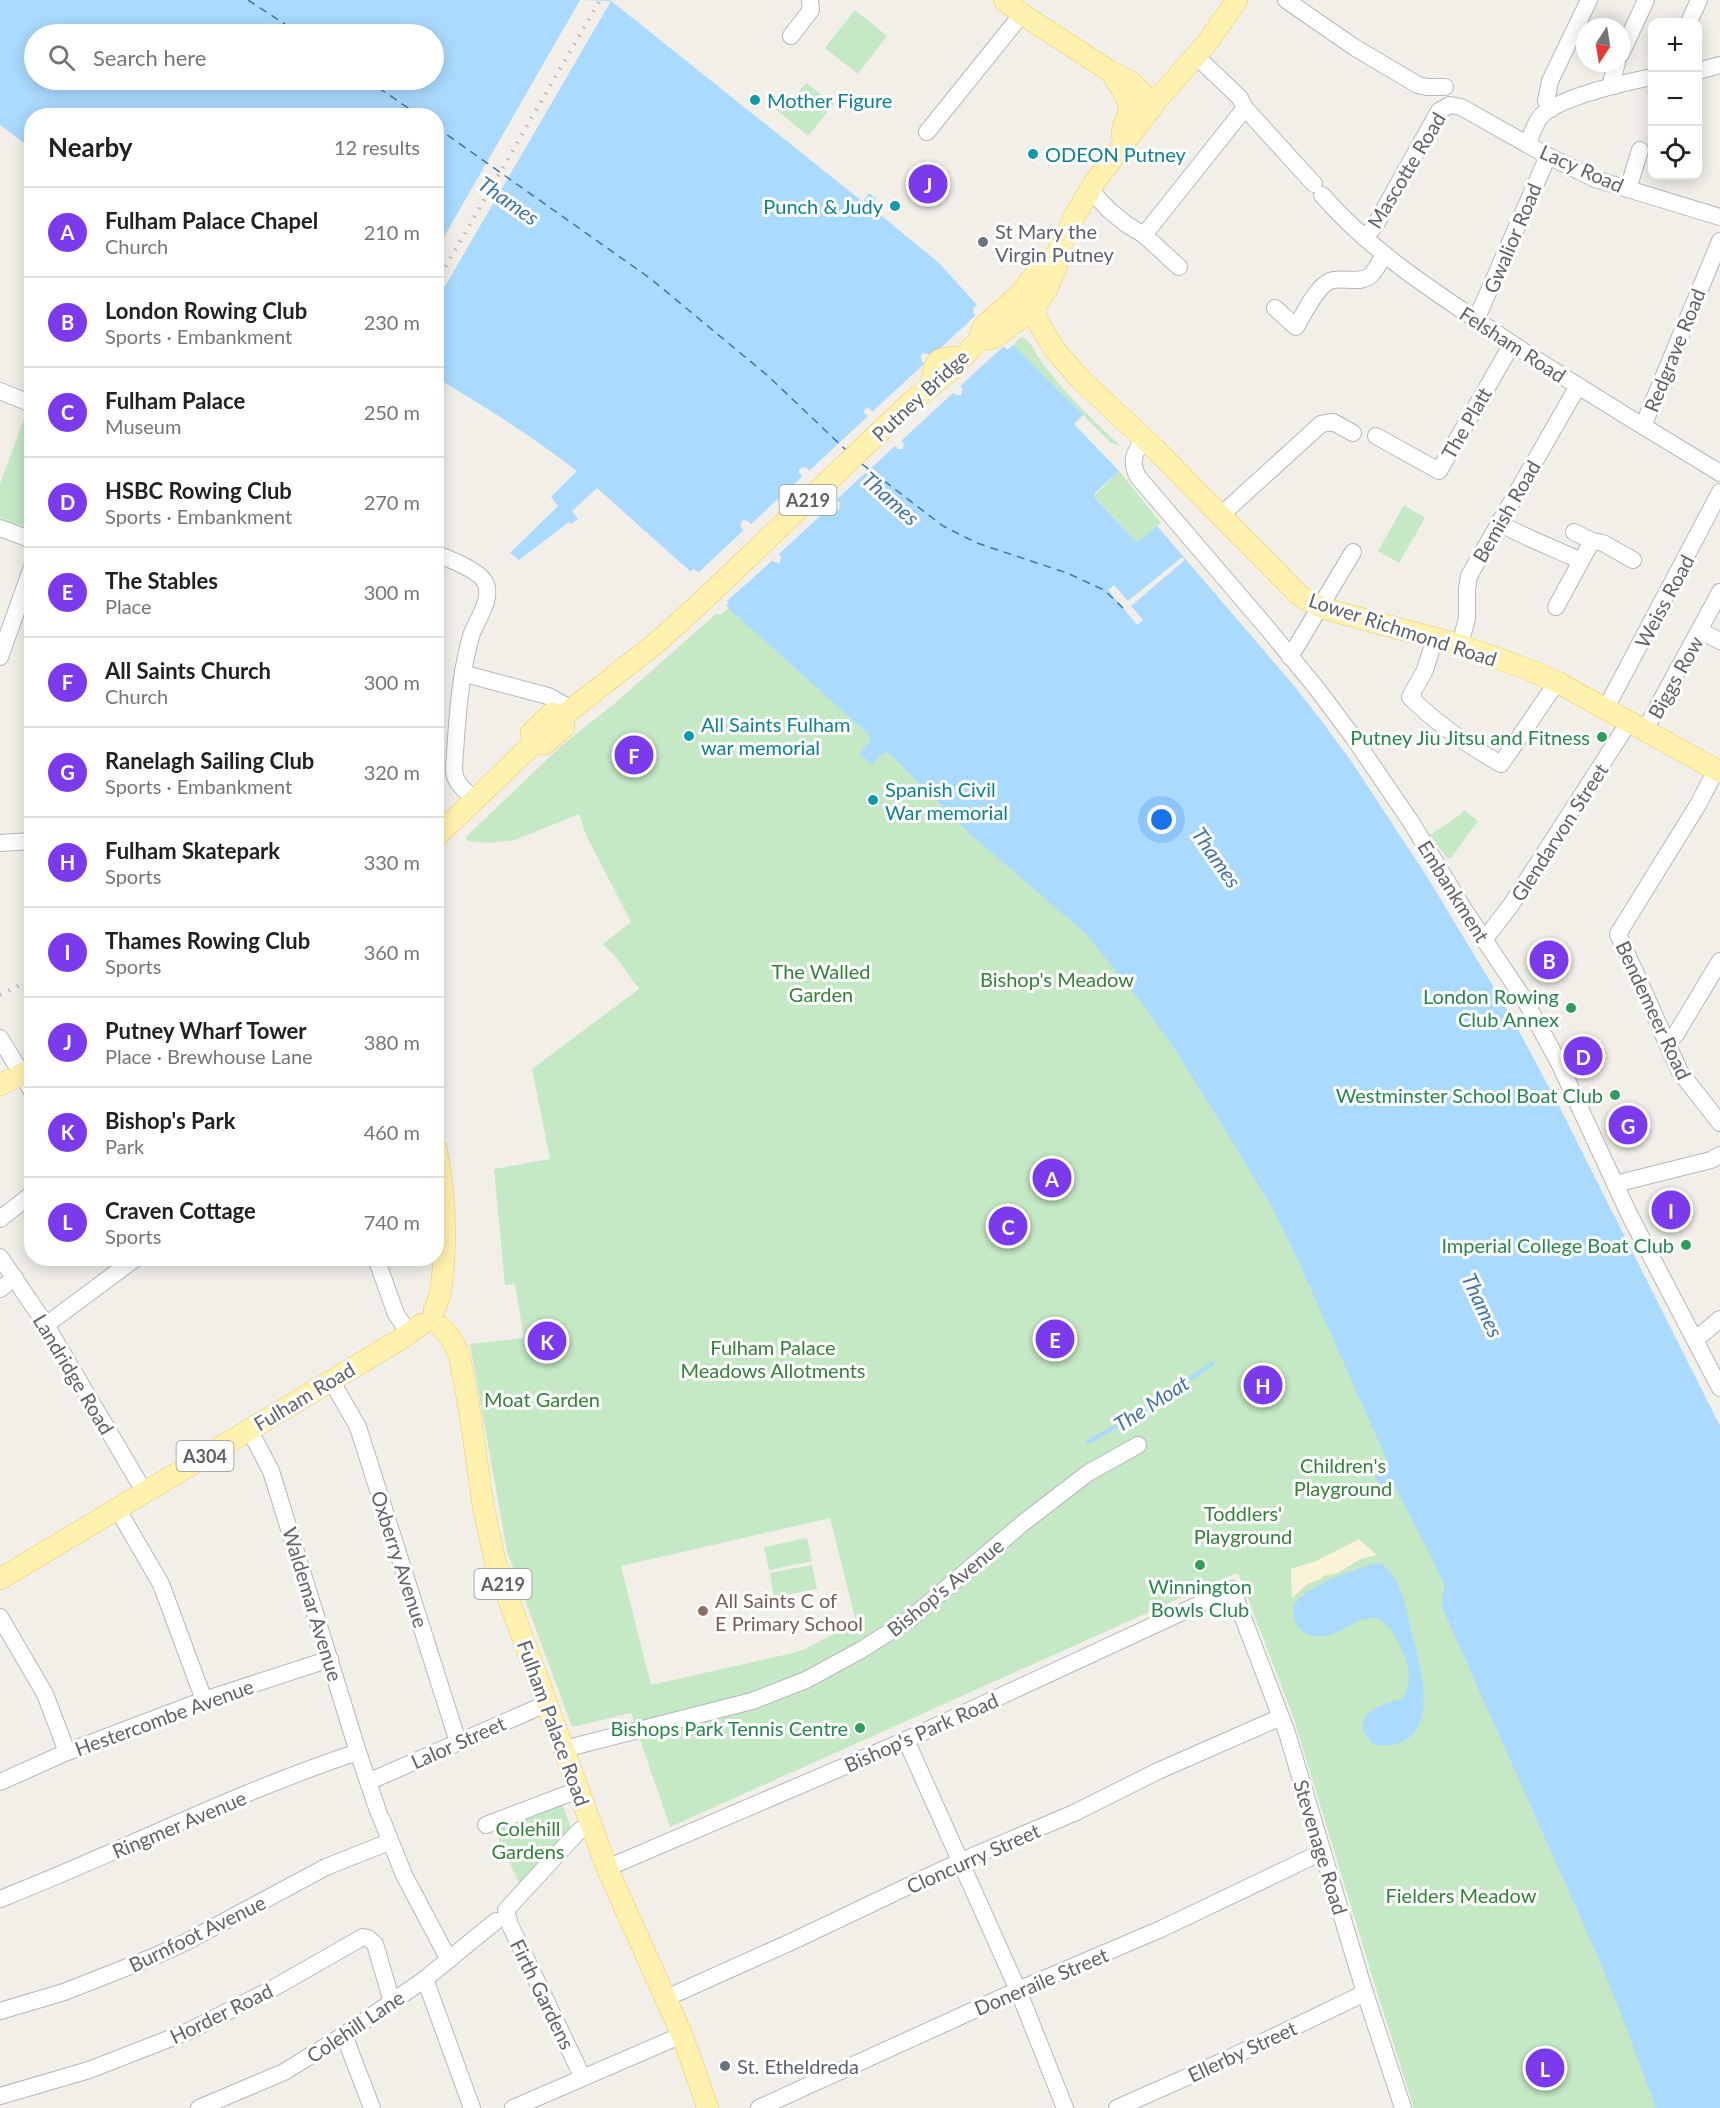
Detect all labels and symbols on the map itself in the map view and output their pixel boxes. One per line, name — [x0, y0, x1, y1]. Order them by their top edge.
north arrow — [1576, 18, 1630, 72]
place label: Mother Figure — [767, 88, 892, 112]
marker: Mother Figure — [748, 93, 762, 107]
street label: Mascotte Road — [1362, 108, 1450, 232]
street label: Lacy Road — [1536, 139, 1628, 197]
place label: ODEON Putney — [1045, 142, 1187, 166]
marker: ODEON Putney — [1026, 147, 1040, 161]
pin: J — [908, 162, 948, 207]
water label: Thames — [474, 170, 544, 230]
street label: Gwalior Road — [1478, 179, 1546, 297]
place label: Punch & Judy — [763, 194, 884, 218]
marker: Punch & Judy — [888, 199, 902, 213]
place label: St Mary the Virgin Putney — [995, 219, 1115, 266]
marker: St Mary the Virgin Putney — [976, 235, 990, 249]
street label: Redgrave Road — [1638, 285, 1710, 415]
street label: Felsham Road — [1456, 301, 1570, 387]
street label: Putney Bridge — [867, 344, 973, 446]
street label: The Platt — [1436, 383, 1496, 463]
street label: Bemish Road — [1467, 456, 1545, 566]
water label: Thames — [857, 466, 925, 530]
road number: A219 — [780, 485, 836, 515]
street label: Weiss Road — [1630, 550, 1698, 652]
street label: Lower Richmond Road — [1306, 587, 1500, 671]
street label: Biggs Row — [1642, 631, 1708, 723]
place label: All Saints Fulham war memorial — [701, 712, 850, 759]
place label: Putney Jiu Jitsu and Fitness — [1350, 725, 1590, 749]
marker: All Saints Fulham war memorial — [682, 729, 696, 743]
marker: Putney Jiu Jitsu and Fitness — [1595, 730, 1609, 744]
pin: F — [614, 732, 654, 777]
street label: Glendarvon Street — [1505, 758, 1613, 906]
place label: Spanish Civil War memorial — [885, 777, 1008, 824]
marker: Spanish Civil War memorial — [866, 793, 880, 807]
your location — [1147, 805, 1176, 834]
water label: Thames — [1187, 822, 1247, 892]
street label: Embankment — [1413, 836, 1495, 946]
street label: Bendemeer Road — [1611, 937, 1697, 1083]
pin: B — [1530, 938, 1568, 982]
park label: The Walled Garden — [772, 959, 870, 1006]
park label: Bishop's Meadow — [980, 967, 1134, 991]
place label: London Rowing Club Annex — [1423, 984, 1559, 1031]
marker: London Rowing Club Annex — [1564, 1001, 1578, 1015]
pin: D — [1564, 1034, 1602, 1078]
place label: Westminster School Boat Club — [1336, 1083, 1603, 1107]
marker: Westminster School Boat Club — [1608, 1088, 1622, 1102]
pin: G — [1608, 1102, 1648, 1148]
pin: A — [1032, 1156, 1072, 1200]
pin: I — [1652, 1188, 1690, 1232]
pin: C — [988, 1204, 1028, 1248]
place label: Imperial College Boat Club — [1441, 1233, 1674, 1257]
marker: Imperial College Boat Club — [1679, 1238, 1693, 1252]
water label: Thames — [1457, 1269, 1509, 1341]
street label: Landridge Road — [29, 1309, 119, 1439]
pin: E — [1036, 1316, 1074, 1362]
pin: K — [528, 1318, 566, 1364]
park label: Fulham Palace Meadows Allotments — [680, 1335, 866, 1382]
street label: Fulham Road — [249, 1356, 359, 1436]
pin: H — [1244, 1362, 1282, 1408]
water label: The Moat — [1109, 1369, 1194, 1436]
park label: Moat Garden — [484, 1387, 600, 1411]
road number: A304 — [176, 1441, 234, 1471]
park label: Children's Playground — [1294, 1453, 1392, 1500]
street label: Oxberry Avenue — [367, 1488, 433, 1630]
park label: Toddlers' Playground — [1194, 1501, 1292, 1548]
street label: Waldemar Avenue — [278, 1524, 348, 1684]
street label: Bishop's Avenue — [882, 1533, 1008, 1641]
marker: Winnington Bowls Club — [1193, 1558, 1207, 1572]
road number: A219 — [474, 1569, 532, 1599]
place label: Winnington Bowls Club — [1148, 1574, 1252, 1621]
place label: All Saints C of E Primary School — [715, 1588, 863, 1635]
marker: All Saints C of E Primary School — [696, 1604, 710, 1618]
street label: Fulham Palace Road — [513, 1637, 595, 1809]
street label: Hestercombe Avenue — [71, 1674, 257, 1760]
street label: Bishop's Park Road — [840, 1687, 1002, 1777]
street label: Lalor Street — [407, 1711, 509, 1773]
place label: Bishops Park Tennis Centre — [611, 1716, 848, 1740]
marker: Bishops Park Tennis Centre — [853, 1721, 867, 1735]
street label: Stevenage Road — [1289, 1777, 1353, 1917]
street label: Ringmer Avenue — [108, 1785, 250, 1863]
park label: Colehill Gardens — [492, 1816, 564, 1863]
street label: Cloncurry Street — [903, 1818, 1043, 1898]
park label: Fielders Meadow — [1386, 1883, 1537, 1907]
street label: Burnfoot Avenue — [125, 1890, 269, 1976]
street label: Firth Gardens — [506, 1935, 580, 2053]
street label: Doneraile Street — [970, 1942, 1112, 2020]
street label: Horder Road — [166, 1978, 276, 2048]
street label: Colehill Lane — [302, 1985, 408, 2067]
street label: Ellerby Street — [1184, 2015, 1300, 2087]
pin: L — [1526, 2046, 1564, 2090]
place label: St. Etheldreda — [737, 2054, 859, 2078]
marker: St. Etheldreda — [718, 2059, 732, 2073]

